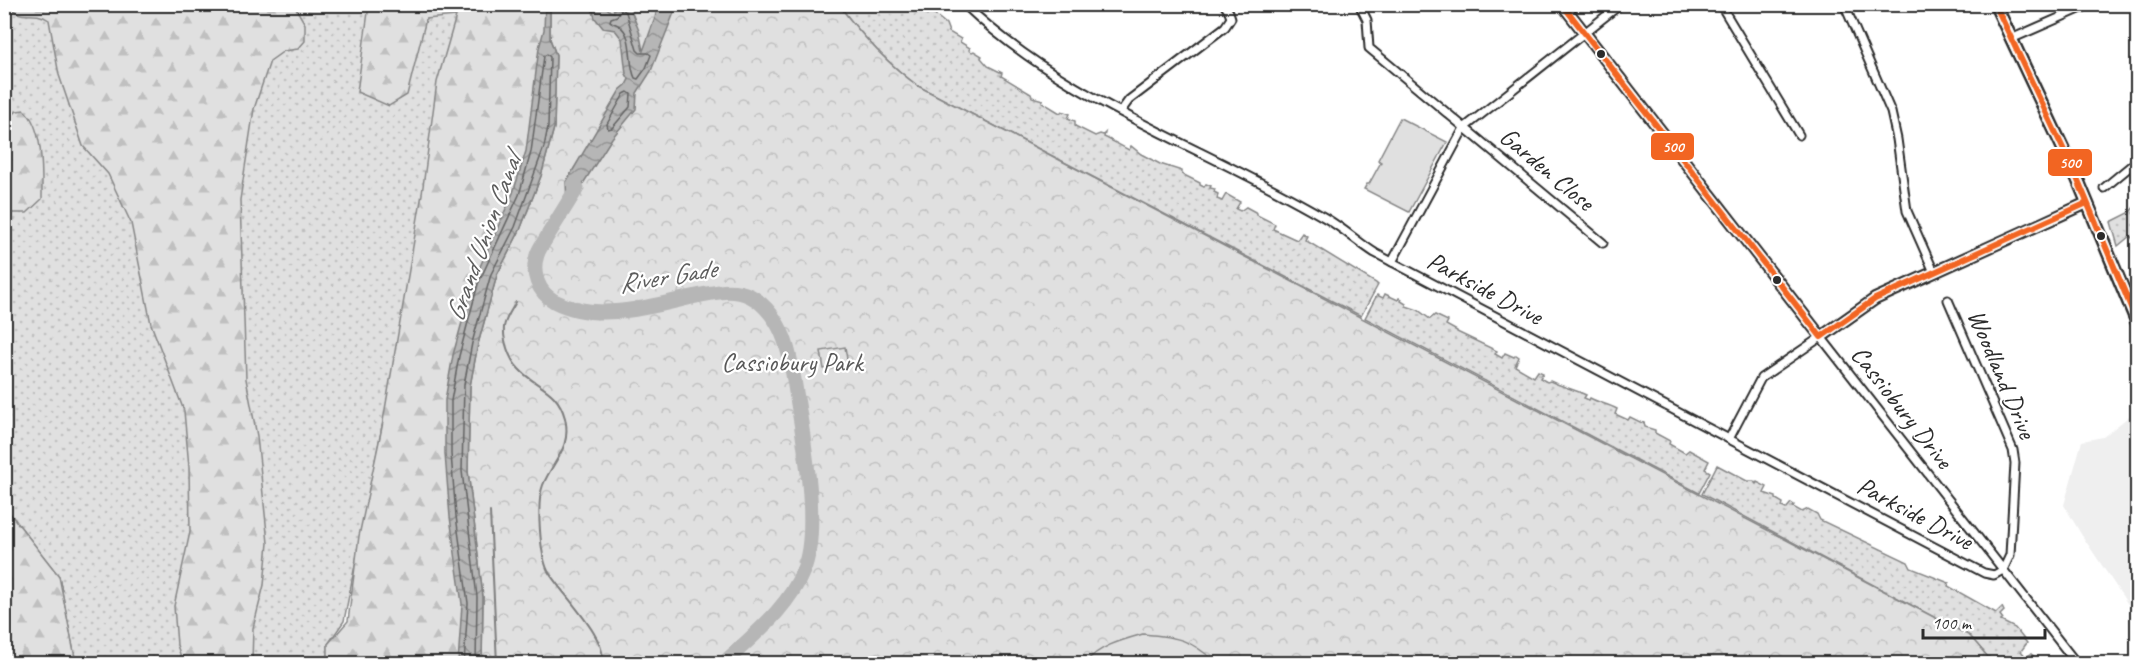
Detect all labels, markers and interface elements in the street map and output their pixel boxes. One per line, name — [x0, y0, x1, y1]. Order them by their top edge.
unlabelled marker — [1595, 48, 1607, 60]
street label: Garden Close — [1493, 120, 1603, 220]
line badge: 500 — [1650, 132, 1695, 161]
text: 500 — [1662, 137, 1685, 157]
water label: Grand Union Canal — [437, 141, 532, 326]
line badge: 500 — [2047, 148, 2093, 177]
text: 500 — [2059, 153, 2082, 173]
unlabelled marker — [2095, 230, 2107, 242]
street label: Parkside Drive — [1422, 244, 1550, 333]
water label: River Gade — [616, 251, 722, 300]
unlabelled marker — [1771, 274, 1783, 286]
street label: Woodland Drive — [1960, 305, 2045, 445]
street label: Cassiobury Drive — [1844, 339, 1961, 476]
park label: Cassiobury Park — [722, 346, 865, 379]
street label: Parkside Drive — [1852, 469, 1980, 558]
scale bar — [1923, 602, 2044, 640]
text: 100 m — [1932, 612, 1973, 634]

